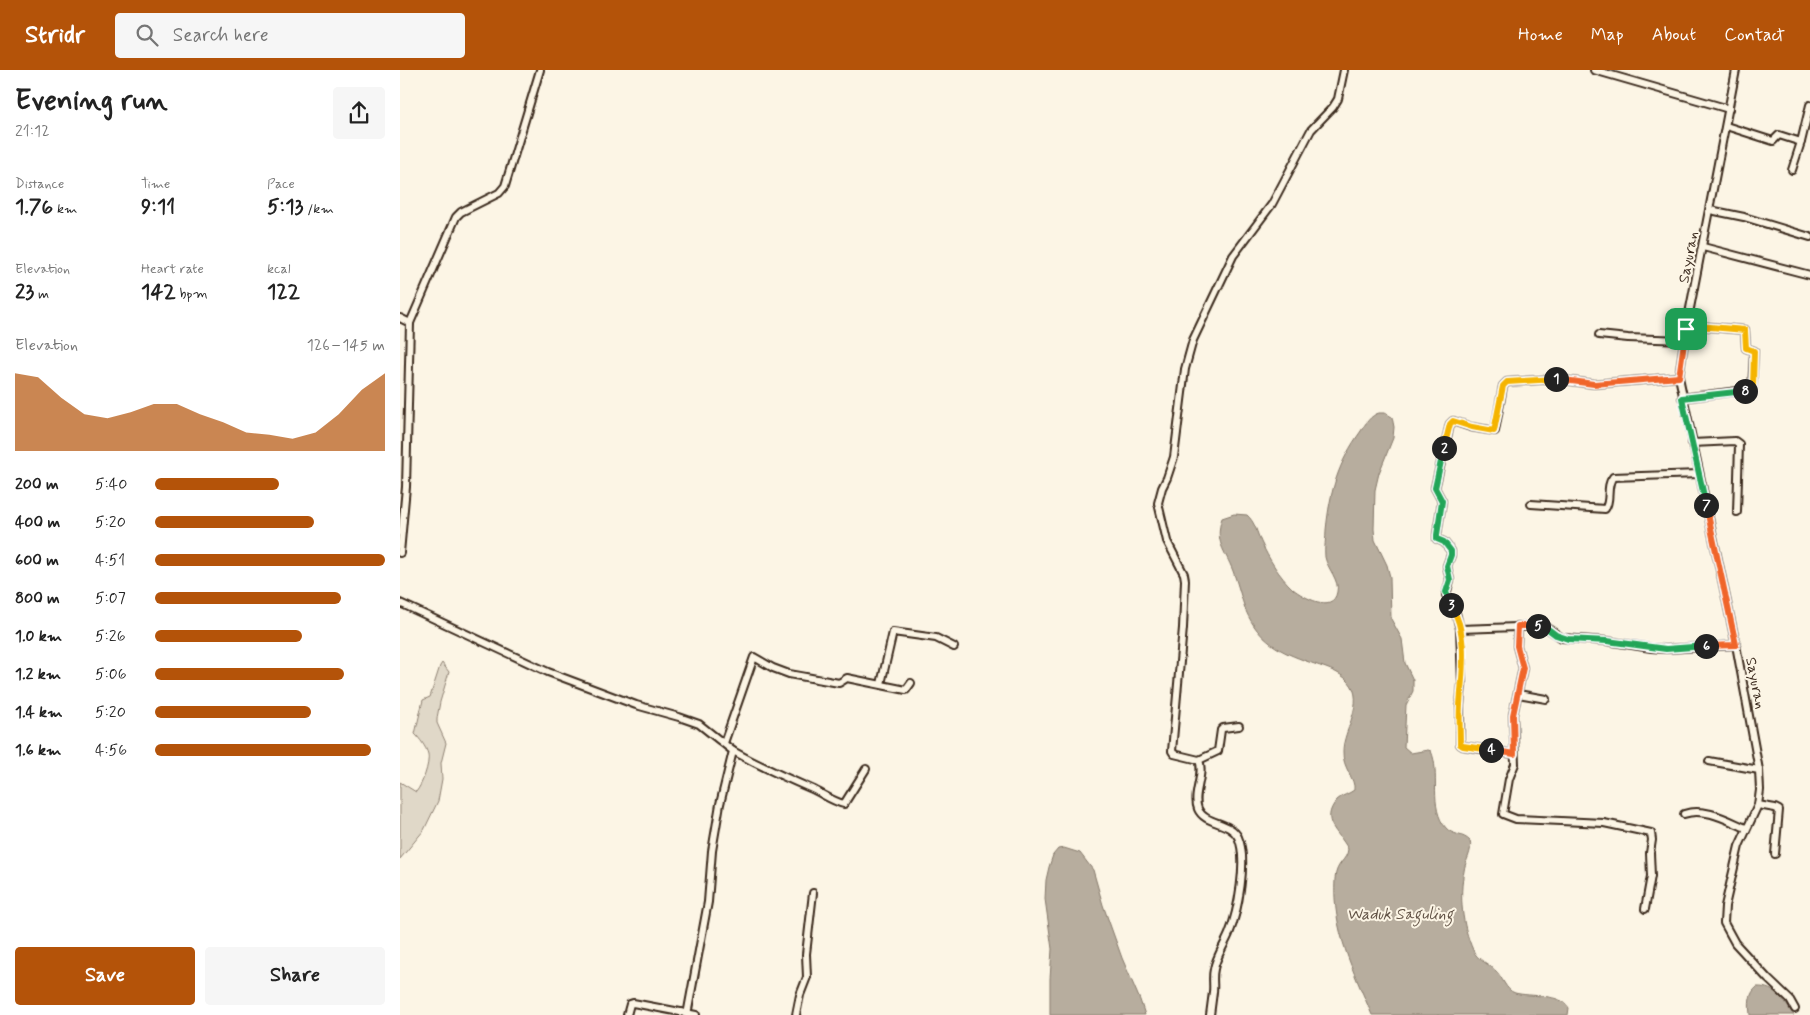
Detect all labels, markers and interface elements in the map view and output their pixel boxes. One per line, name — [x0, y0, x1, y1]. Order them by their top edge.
search box — [115, 13, 465, 58]
text: Stridr — [25, 20, 85, 51]
icon: search — [133, 21, 161, 49]
text: Search here — [173, 23, 269, 48]
text: Home — [1518, 23, 1563, 47]
text: Map — [1591, 23, 1624, 47]
text: About — [1652, 23, 1696, 47]
text: Contact — [1724, 23, 1785, 47]
text: Evening run — [15, 83, 168, 120]
button: share — [333, 87, 385, 139]
text: 21:12 — [15, 121, 50, 142]
text: Distance — [15, 175, 64, 193]
text: Time — [141, 175, 170, 193]
text: Pace — [267, 175, 295, 193]
text: 1.76 — [15, 193, 53, 221]
text: 9:11 — [141, 193, 175, 221]
text: 5:13 — [267, 193, 303, 221]
text: km — [53, 200, 77, 218]
text: /km — [303, 200, 334, 218]
street label: Sayuran — [1674, 230, 1704, 285]
text: Elevation — [15, 260, 70, 278]
text: Heart rate — [141, 260, 204, 278]
text: kcal — [267, 260, 291, 278]
text: 23 — [15, 278, 34, 306]
text: 142 — [141, 278, 176, 306]
text: 122 — [267, 278, 300, 306]
text: m — [34, 285, 49, 303]
text: bpm — [176, 285, 208, 303]
pin — [1665, 308, 1707, 350]
icon: arrive — [1672, 315, 1700, 343]
text: Elevation — [15, 335, 78, 356]
text: 126–145 m — [307, 335, 385, 356]
pin: 1 — [1544, 366, 1568, 392]
text: 1 — [1553, 370, 1560, 388]
pin: 8 — [1732, 378, 1758, 404]
text: 8 — [1742, 382, 1749, 400]
pin: 2 — [1432, 436, 1456, 460]
text: 2 — [1441, 439, 1448, 457]
text: 200 m — [15, 474, 59, 495]
text: 5:40 — [95, 474, 127, 495]
pin: 7 — [1694, 492, 1718, 518]
text: 7 — [1702, 496, 1711, 514]
text: 400 m — [15, 512, 60, 533]
text: 5:20 — [95, 512, 126, 533]
text: 600 m — [15, 550, 59, 571]
text: 4:51 — [95, 550, 125, 571]
text: 800 m — [15, 588, 60, 609]
text: 5:07 — [95, 588, 126, 609]
pin: 3 — [1438, 592, 1464, 618]
text: 3 — [1448, 596, 1455, 614]
pin: 5 — [1526, 614, 1550, 638]
text: 5 — [1534, 617, 1543, 635]
text: 1.0 km — [15, 626, 62, 647]
text: 5:26 — [95, 626, 126, 647]
pin: 6 — [1694, 634, 1718, 658]
text: 6 — [1703, 637, 1710, 655]
street label: Sayuran — [1740, 656, 1770, 711]
text: 1.2 km — [15, 664, 61, 685]
text: 5:06 — [95, 664, 127, 685]
text: 1.4 km — [15, 702, 62, 723]
text: 5:20 — [95, 702, 126, 723]
pin: 4 — [1478, 738, 1504, 762]
text: 1.6 km — [15, 740, 61, 761]
text: 4:56 — [95, 740, 127, 761]
text: 4 — [1487, 741, 1496, 759]
water label: Waduk Saguling — [1347, 904, 1455, 927]
button: Save — [15, 947, 195, 1005]
button: Share — [205, 947, 385, 1005]

